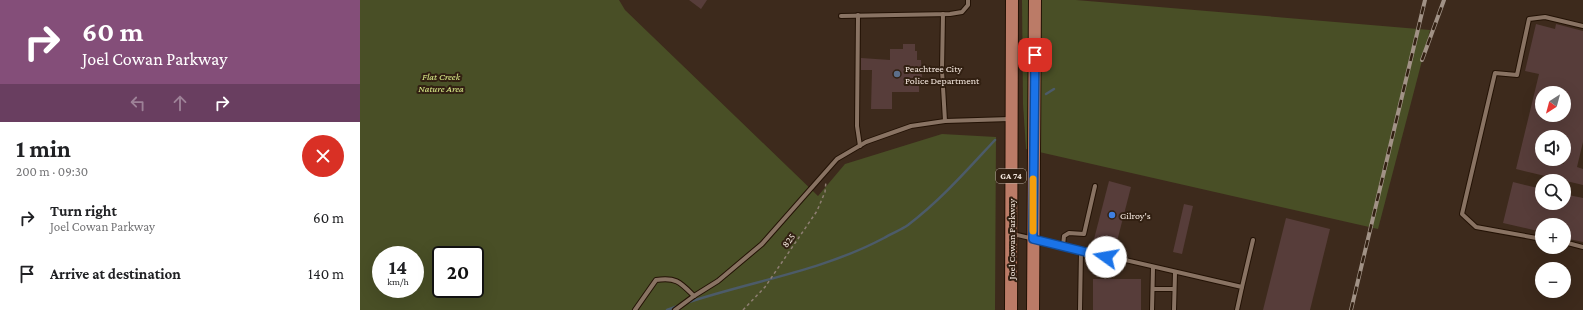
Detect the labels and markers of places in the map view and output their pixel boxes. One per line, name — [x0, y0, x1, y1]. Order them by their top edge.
pin — [1018, 38, 1052, 72]
place label: Peachtree City Police Department — [905, 63, 980, 86]
marker: Peachtree City Police Department — [892, 69, 902, 79]
marker: Gilroy's — [1107, 210, 1117, 220]
place label: Gilroy's — [1120, 210, 1151, 221]

